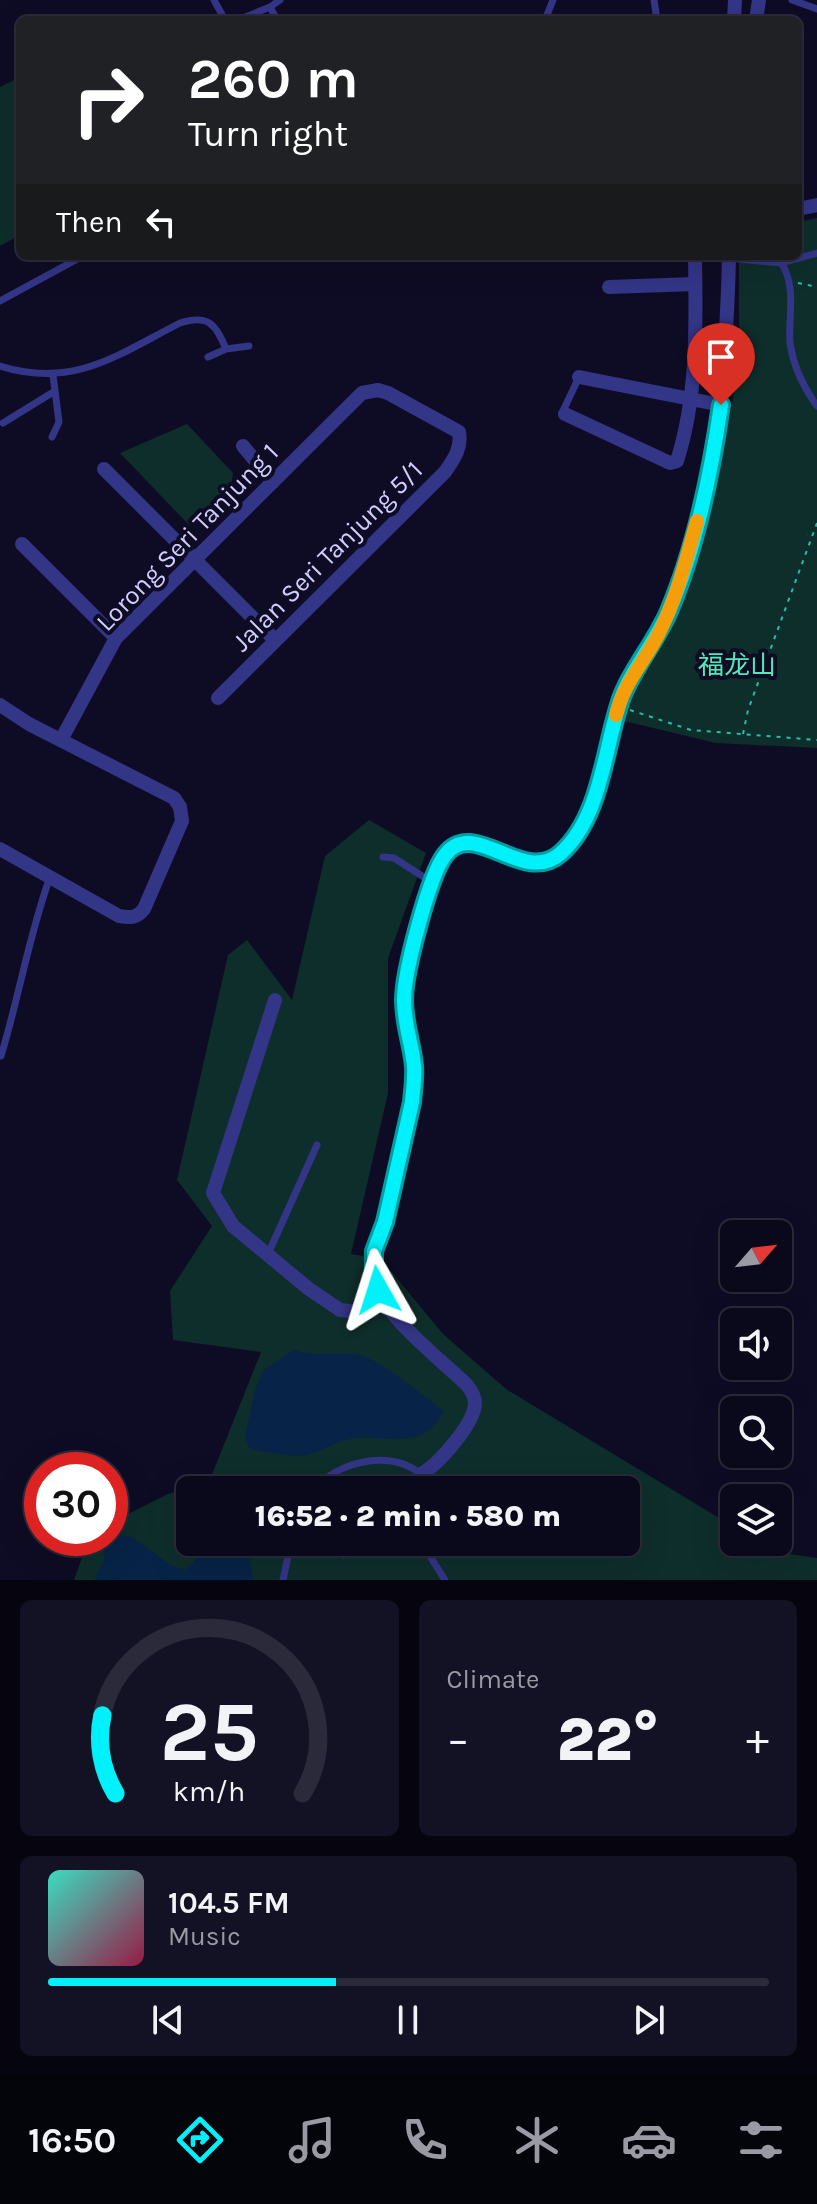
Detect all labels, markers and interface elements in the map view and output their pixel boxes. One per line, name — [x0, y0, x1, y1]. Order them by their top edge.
text: 260 m — [188, 46, 359, 111]
icon: right — [56, 48, 160, 152]
text: Turn right — [188, 113, 348, 155]
icon: left — [139, 200, 183, 244]
text: Then — [56, 204, 123, 240]
pin — [687, 323, 755, 405]
icon: arrive — [699, 335, 743, 379]
street label: Lorong Seri Tanjung 1 — [90, 437, 285, 638]
street label: Jalan Seri Tanjung 5/1 — [226, 455, 429, 658]
park label: 福龙山 — [698, 650, 776, 681]
north arrow — [720, 1220, 792, 1292]
map controls — [720, 1220, 792, 1556]
position arrow — [336, 1248, 420, 1332]
button: sound — [720, 1308, 792, 1380]
button: search — [720, 1396, 792, 1468]
speed limit sign: 30 — [24, 1452, 128, 1556]
button: layers — [720, 1484, 792, 1556]
text: 16:52 · 2 min · 580 m — [255, 1498, 561, 1534]
text: Climate — [447, 1664, 539, 1695]
text: 25 — [160, 1684, 259, 1781]
text: 22° — [557, 1705, 659, 1775]
text: − — [447, 1714, 470, 1765]
text: + — [746, 1714, 769, 1765]
text: km/h — [173, 1775, 245, 1808]
text: 104.5 FM — [168, 1885, 290, 1921]
text: Music — [168, 1921, 241, 1952]
icon: previous — [146, 1998, 190, 2042]
icon: pause — [386, 1998, 430, 2042]
icon: next — [627, 1998, 671, 2042]
icon: directions — [172, 2112, 228, 2168]
icon: music — [284, 2112, 340, 2168]
icon: phone — [397, 2112, 453, 2168]
icon: climate — [509, 2112, 565, 2168]
icon: car — [621, 2112, 677, 2168]
icon: filters — [733, 2112, 789, 2168]
text: 16:50 — [28, 2119, 116, 2161]

